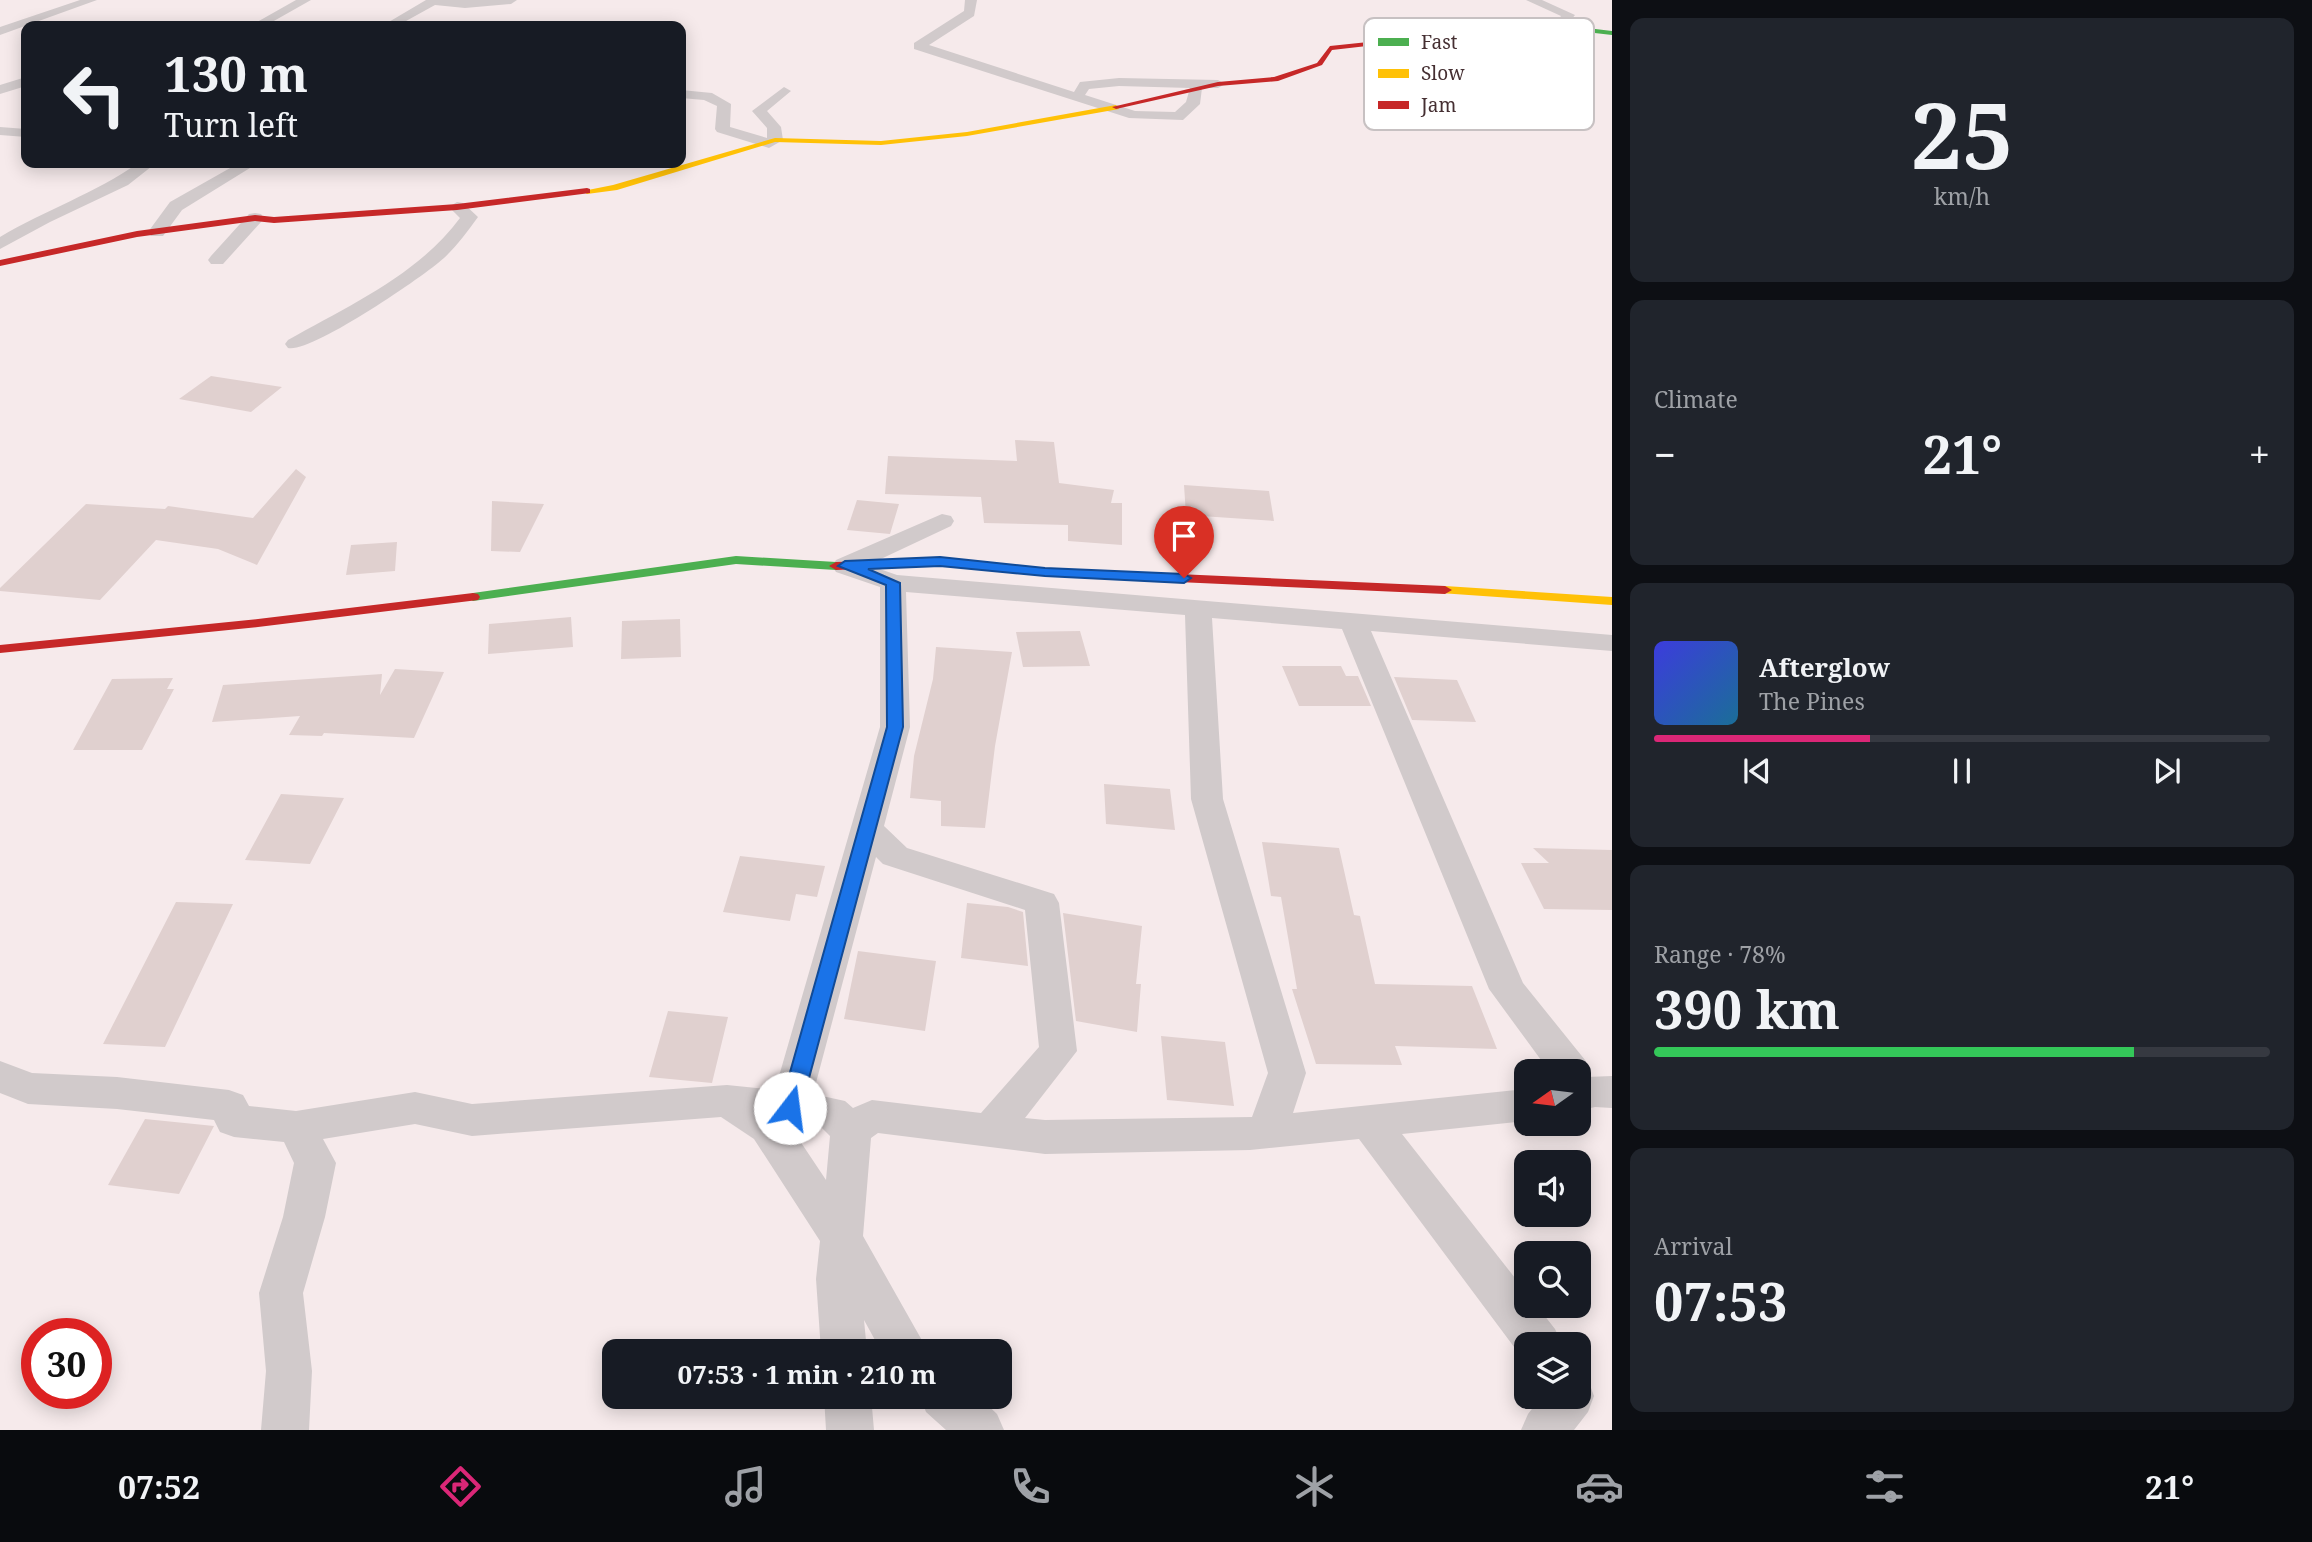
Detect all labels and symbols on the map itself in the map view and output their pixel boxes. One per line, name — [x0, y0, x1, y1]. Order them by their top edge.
legend — [1364, 18, 1594, 130]
text: Fast — [1421, 29, 1458, 55]
text: Slow — [1421, 60, 1465, 86]
text: Jam — [1420, 92, 1456, 118]
pin — [1154, 506, 1214, 578]
north arrow — [1514, 1059, 1591, 1136]
position arrow — [753, 1071, 827, 1145]
speed limit sign: 30 — [21, 1318, 112, 1409]

